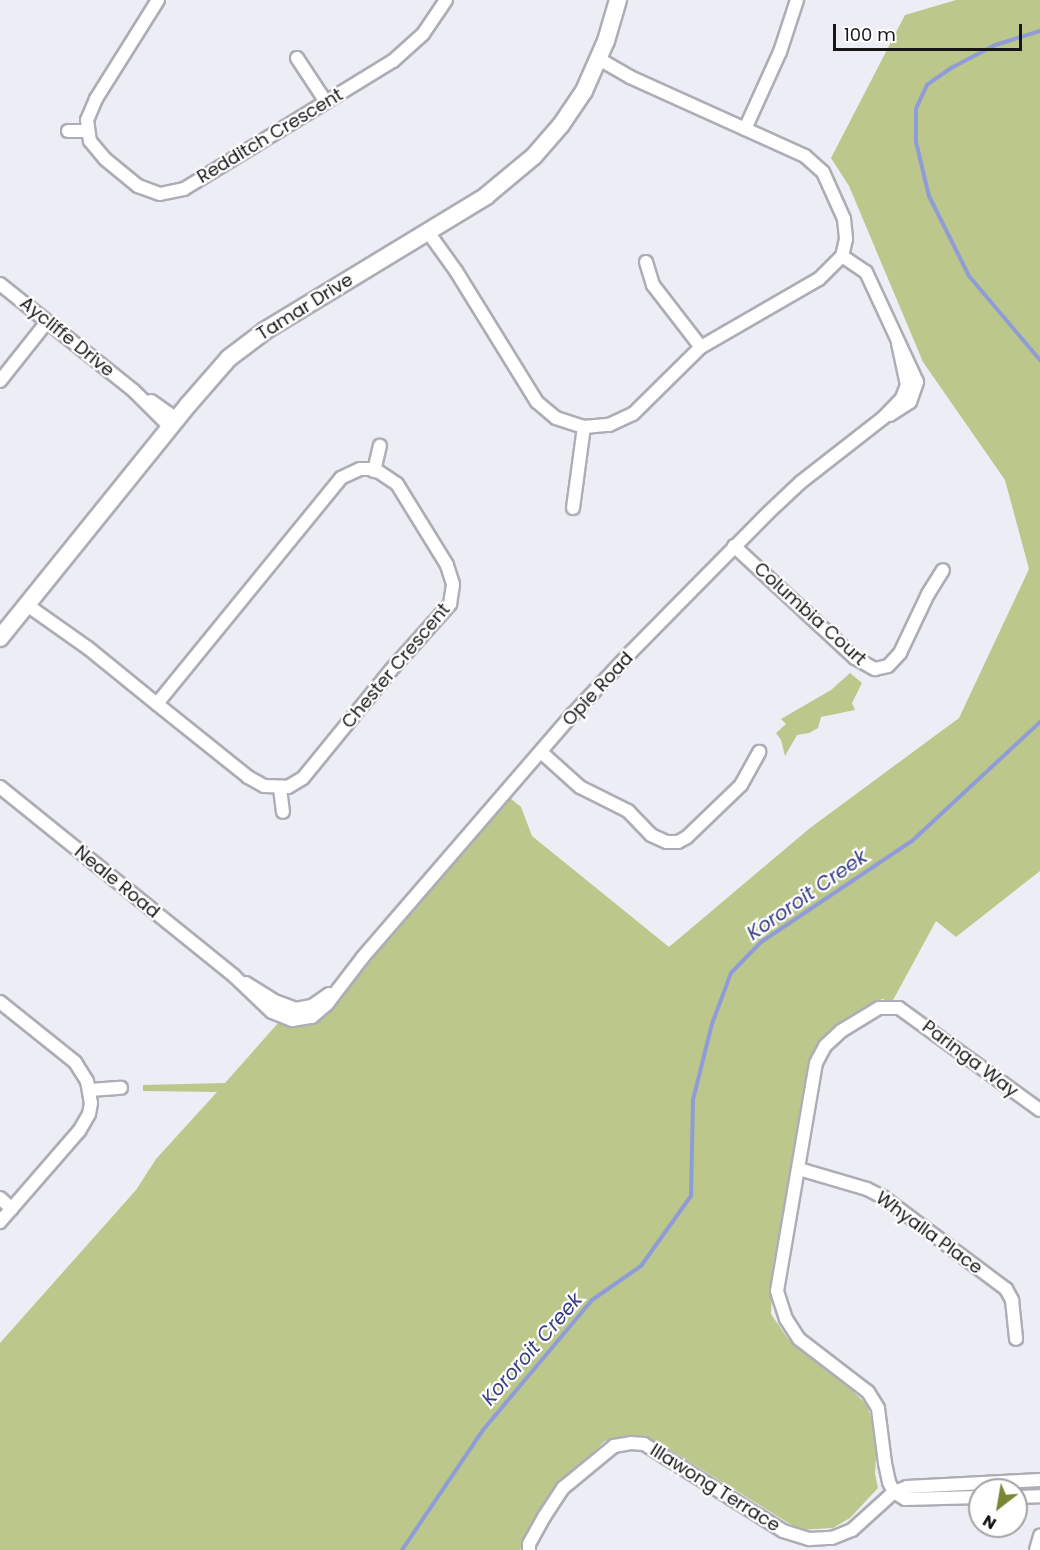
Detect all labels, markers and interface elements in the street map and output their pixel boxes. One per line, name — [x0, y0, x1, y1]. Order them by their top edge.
scale bar — [836, 12, 1025, 50]
text: 100 m — [844, 22, 896, 47]
street label: Redditch Crescent — [193, 84, 347, 188]
street label: Tamar Drive — [253, 269, 357, 345]
street label: Aycliffe Drive — [16, 292, 118, 382]
street label: Columbia Court — [749, 558, 871, 670]
street label: Chester Crescent — [337, 599, 455, 733]
street label: Opie Road — [558, 647, 638, 731]
street label: Neale Road — [70, 841, 164, 923]
water label: Kororoit Creek — [742, 845, 872, 945]
street label: Paringa Way — [918, 1016, 1022, 1102]
street label: Whyalla Place — [872, 1187, 986, 1279]
water label: Kororoit Creek — [477, 1288, 587, 1410]
street label: Illawong Terrace — [646, 1439, 784, 1537]
north arrow — [968, 1478, 1028, 1538]
text: N — [978, 1509, 1001, 1535]

